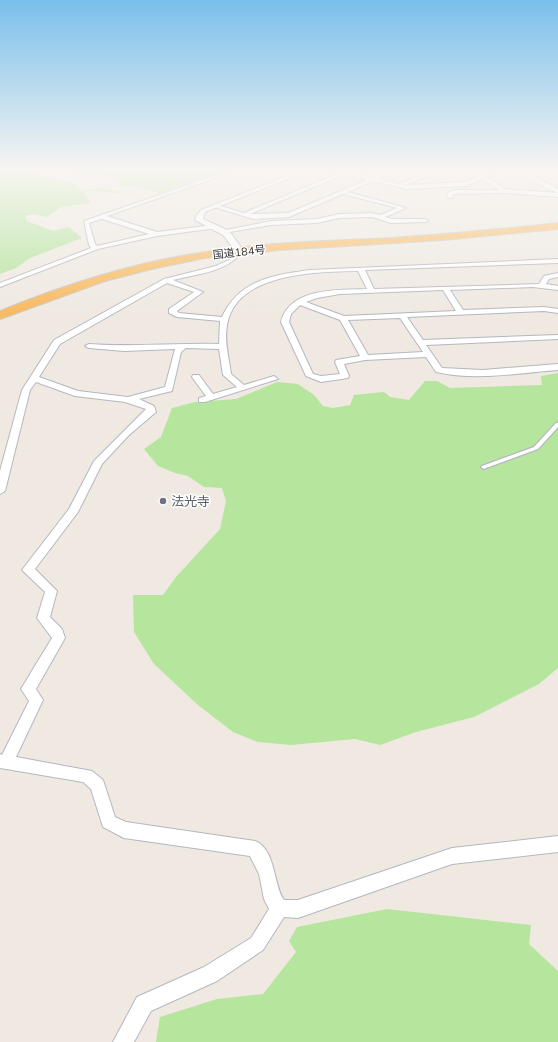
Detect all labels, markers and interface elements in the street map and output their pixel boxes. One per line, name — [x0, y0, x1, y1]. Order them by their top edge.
street label: 国道184号 — [212, 242, 266, 263]
place label: 法光寺 — [171, 493, 210, 511]
marker: 法光寺 — [158, 496, 168, 506]

